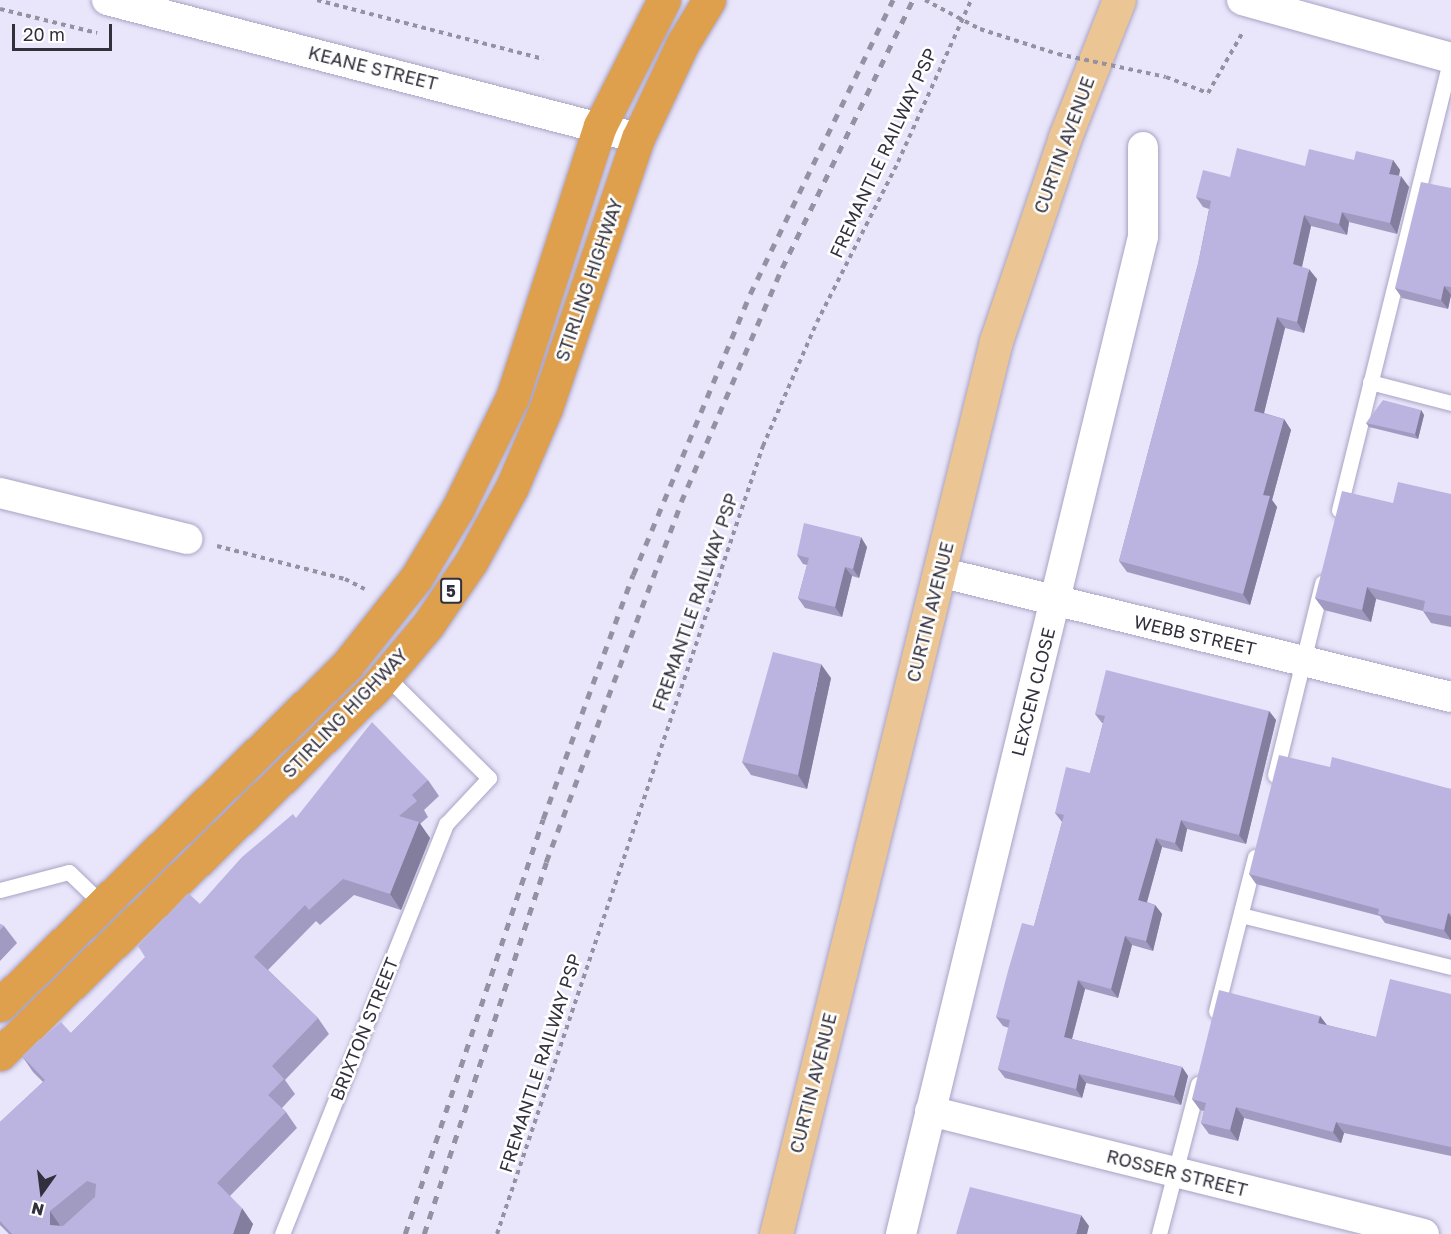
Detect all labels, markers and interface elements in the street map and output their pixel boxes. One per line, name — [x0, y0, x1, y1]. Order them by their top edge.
scale bar — [15, 12, 116, 50]
text: 20 m — [23, 23, 65, 45]
street label: KEANE STREET — [306, 41, 440, 95]
street label: FREMANTLE RAILWAY PSP — [825, 45, 941, 261]
street label: CURTIN AVENUE — [1029, 74, 1099, 216]
street label: STIRLING HIGHWAY — [551, 196, 627, 364]
street label: FREMANTLE RAILWAY PSP — [648, 490, 742, 714]
street label: CURTIN AVENUE — [902, 540, 958, 684]
road number: 5 — [439, 578, 463, 604]
street label: WEBB STREET — [1132, 610, 1258, 660]
street label: LEXCEN CLOSE — [1007, 625, 1059, 759]
street label: STIRLING HIGHWAY — [278, 644, 412, 782]
street label: FREMANTLE RAILWAY PSP — [494, 951, 586, 1175]
street label: BRIXTON STREET — [325, 954, 403, 1104]
street label: CURTIN AVENUE — [785, 1011, 841, 1155]
street label: ROSSER STREET — [1104, 1145, 1250, 1201]
north arrow — [12, 1162, 72, 1222]
text: N — [29, 1198, 46, 1221]

